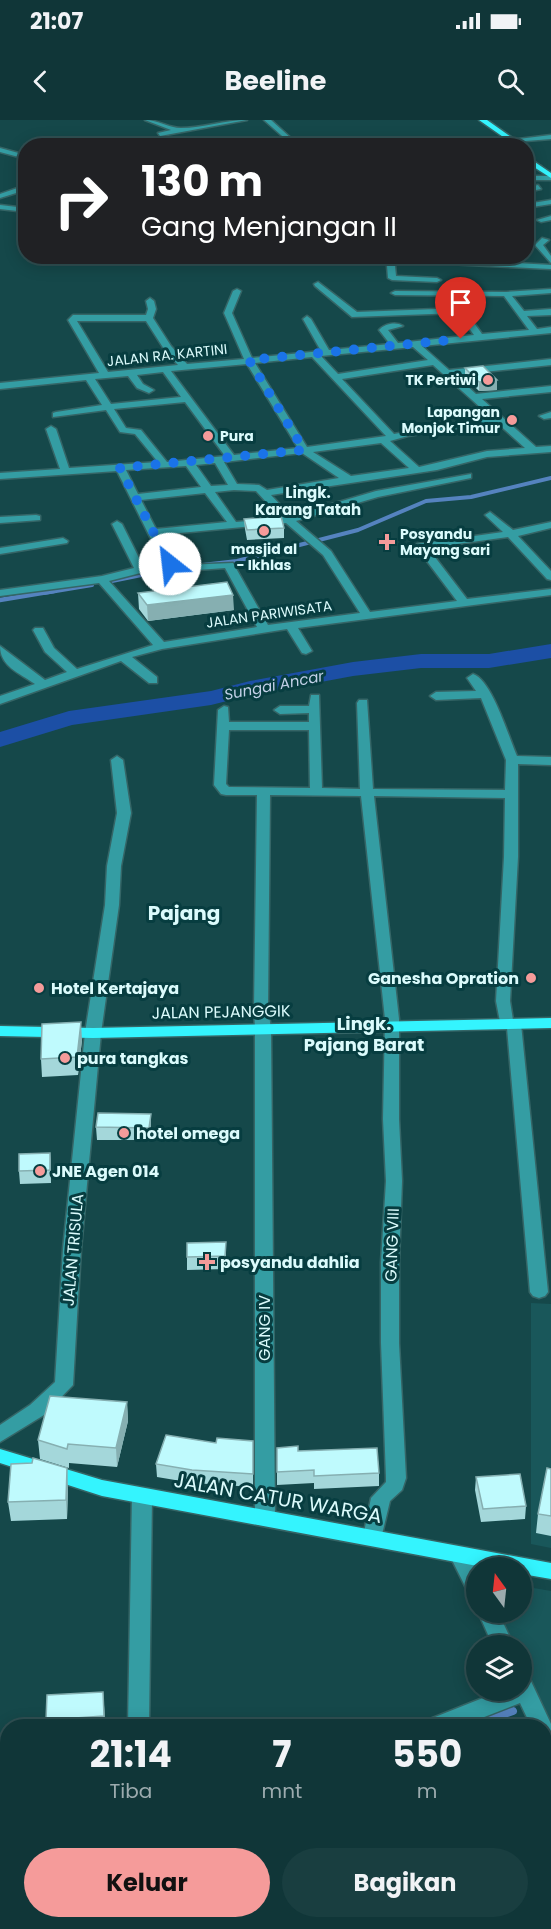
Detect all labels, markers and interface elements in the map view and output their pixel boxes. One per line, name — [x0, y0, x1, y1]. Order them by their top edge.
text: 21:07 — [30, 6, 83, 37]
text: Beeline — [225, 62, 326, 99]
icon: back — [24, 65, 57, 98]
icon: search — [494, 65, 527, 98]
text: 130 m — [141, 152, 263, 211]
icon: right — [42, 162, 120, 240]
text: Gang Menjangan II — [141, 208, 397, 245]
pin — [435, 277, 486, 339]
icon: arrive — [444, 286, 477, 319]
street label: JALAN RA. KARTINI — [106, 339, 228, 371]
place label: TK Pertiwi — [406, 370, 476, 390]
marker: TK Pertiwi — [481, 373, 495, 387]
place label: Lapangan Monjok Timur — [401, 402, 500, 438]
marker: Lapangan Monjok Timur — [505, 413, 519, 427]
place label: Pura — [220, 426, 254, 446]
marker: Pura — [201, 429, 215, 443]
district label: Lingk. Karang Tatah — [255, 482, 361, 520]
marker: masjid al - Ikhlas — [257, 524, 271, 538]
place label: Posyandu Mayang sari — [400, 524, 490, 560]
position arrow — [138, 532, 202, 596]
marker: Posyandu Mayang sari — [378, 533, 396, 551]
place label: masjid al - Ikhlas — [231, 539, 297, 575]
street label: JALAN PARIWISATA — [205, 595, 333, 633]
water label: Sungai Ancar — [222, 665, 326, 705]
district label: Pajang — [148, 899, 220, 927]
place label: Ganesha Opration — [368, 967, 519, 990]
marker: Ganesha Opration — [524, 971, 538, 985]
place label: Hotel Kertajaya — [51, 977, 179, 1000]
marker: Hotel Kertajaya — [32, 981, 46, 995]
street label: JALAN PEJANGGIK — [151, 999, 291, 1025]
district label: Lingk. Pajang Barat — [304, 1011, 424, 1057]
place label: pura tangkas — [77, 1047, 189, 1070]
marker: pura tangkas — [58, 1051, 72, 1065]
place label: hotel omega — [136, 1122, 240, 1145]
marker: hotel omega — [117, 1126, 131, 1140]
place label: JNE Agen 014 — [52, 1160, 159, 1183]
marker: JNE Agen 014 — [33, 1164, 47, 1178]
street label: JALAN TRISULA — [57, 1193, 89, 1307]
street label: GANG VIII — [379, 1208, 405, 1282]
place label: posyandu dahlia — [220, 1251, 360, 1274]
marker: posyandu dahlia — [198, 1253, 216, 1271]
street label: GANG IV — [253, 1295, 276, 1361]
street label: JALAN CATUR WARGA — [172, 1466, 384, 1530]
north arrow — [466, 1557, 532, 1623]
map controls — [466, 1557, 532, 1701]
button: layers — [466, 1635, 532, 1701]
text: 21:14 — [90, 1729, 172, 1780]
text: 7 — [272, 1729, 292, 1780]
text: 550 — [392, 1729, 462, 1780]
text: Tiba — [109, 1777, 152, 1805]
text: mnt — [262, 1777, 302, 1805]
text: m — [417, 1777, 437, 1805]
button: Keluar — [24, 1848, 270, 1917]
button: Bagikan — [282, 1848, 528, 1917]

